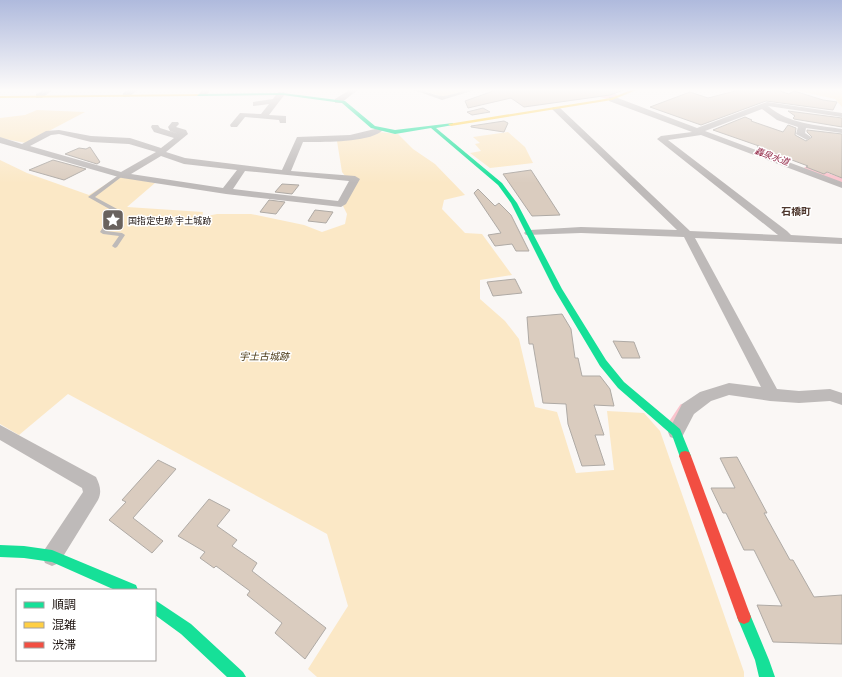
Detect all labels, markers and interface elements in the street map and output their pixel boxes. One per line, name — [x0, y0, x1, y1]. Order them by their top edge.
water label: 轟泉水道 — [753, 144, 793, 169]
district label: 石橋町 — [781, 204, 811, 218]
place icon: 国指定史跡 宇土城跡 — [100, 207, 126, 233]
place label: 国指定史跡 宇土城跡 — [128, 214, 211, 227]
park label: 宇土古城跡 — [239, 349, 291, 363]
legend — [16, 589, 156, 661]
text: 順調 — [52, 596, 76, 613]
text: 混雑 — [52, 616, 76, 633]
text: 渋滞 — [52, 636, 76, 653]

